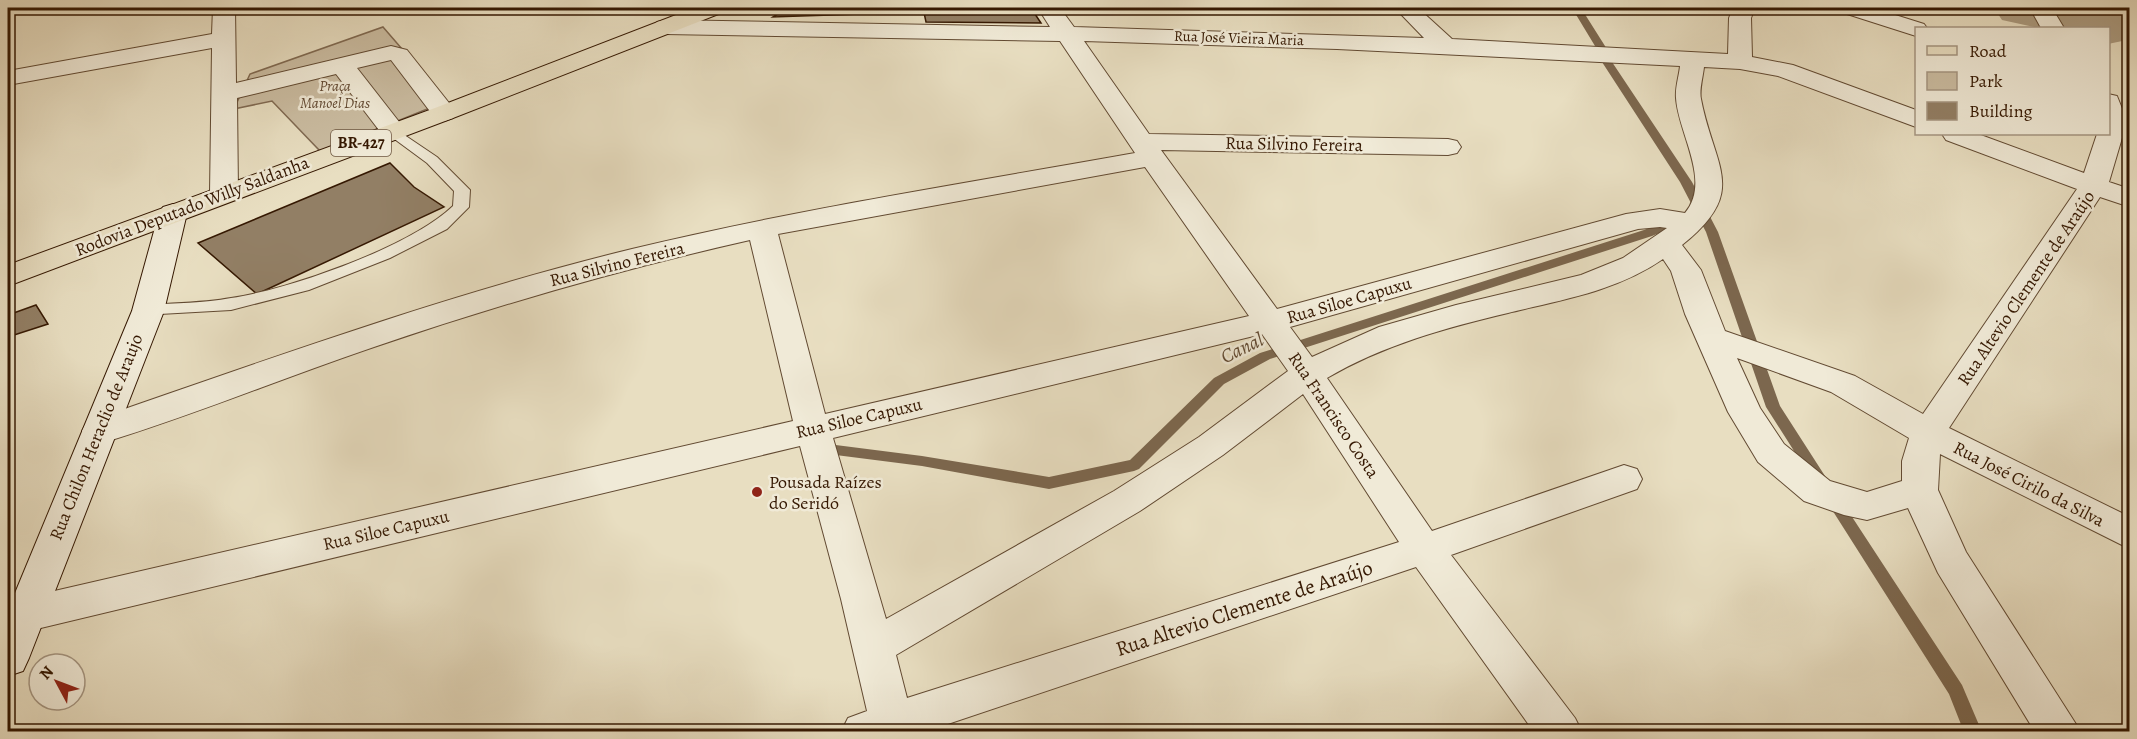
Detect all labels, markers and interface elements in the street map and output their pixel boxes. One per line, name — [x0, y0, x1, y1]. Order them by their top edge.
street label: Rua José Vieira Maria — [1174, 26, 1304, 50]
legend — [1915, 27, 2110, 135]
text: Road — [1969, 39, 2007, 63]
text: Park — [1969, 69, 2003, 93]
park label: Praça Manoel Dias — [300, 76, 370, 113]
text: Building — [1969, 99, 2033, 123]
road number: BR-427 — [331, 130, 391, 156]
street label: Rua Silvino Fereira — [1225, 131, 1364, 157]
street label: Rodovia Deputado Willy Saldanha — [72, 150, 313, 262]
street label: Rua Altevio Clemente de Araújo — [1952, 186, 2100, 390]
street label: Rua Silvino Fereira — [547, 236, 687, 292]
street label: Rua Siloe Capuxu — [1284, 271, 1414, 329]
water label: Canal — [1216, 326, 1268, 370]
street label: Rua Chilon Heraclio de Araujo — [44, 330, 148, 544]
street label: Rua Francisco Costa — [1283, 347, 1385, 483]
street label: Rua Siloe Capuxu — [794, 392, 925, 444]
street label: Rua José Cirilo da Silva — [1949, 435, 2109, 533]
place label: Pousada Raízes do Seridó — [769, 470, 882, 515]
marker: Pousada Raízes do Seridó — [750, 485, 764, 499]
street label: Rua Siloe Capuxu — [321, 504, 452, 556]
street label: Rua Altevio Clemente de Araújo — [1112, 553, 1376, 663]
north arrow — [27, 652, 87, 712]
text: N — [34, 661, 59, 684]

